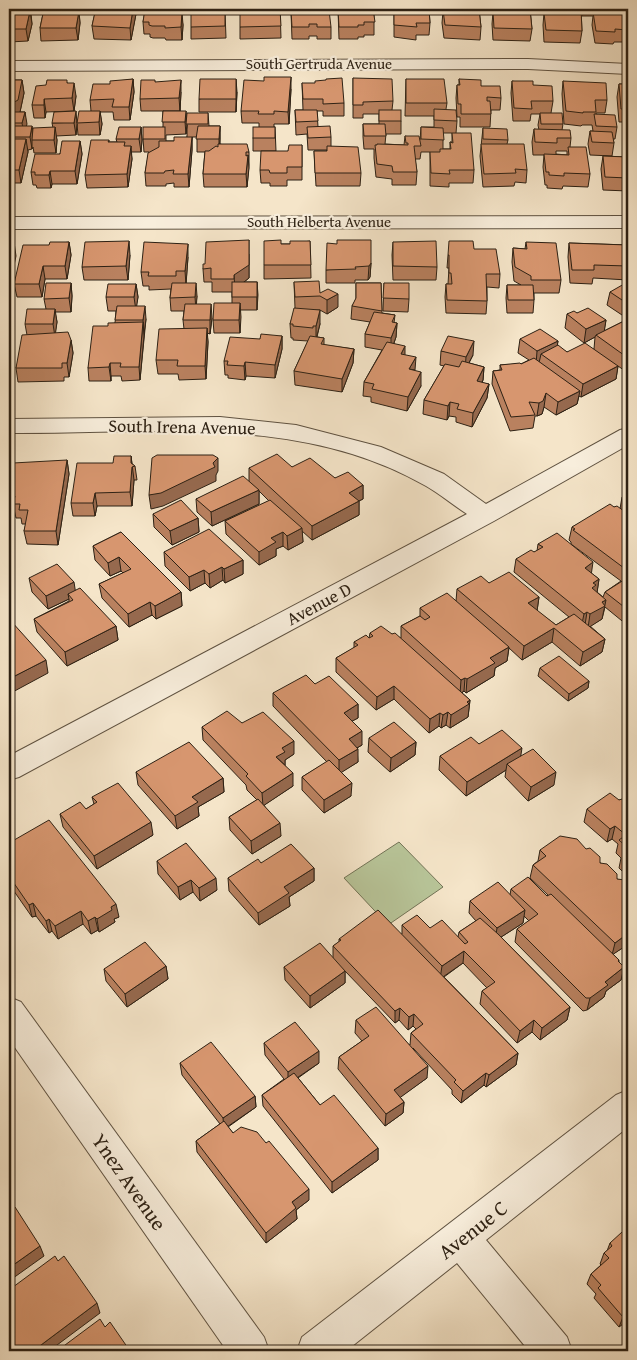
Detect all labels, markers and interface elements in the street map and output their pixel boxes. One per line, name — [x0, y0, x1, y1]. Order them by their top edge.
street label: South Gertruda Avenue — [246, 53, 392, 74]
street label: South Helberta Avenue — [247, 211, 391, 232]
street label: South Irena Avenue — [108, 412, 256, 441]
street label: Avenue D — [281, 575, 356, 632]
street label: Ynez Avenue — [84, 1127, 174, 1237]
street label: Avenue C — [431, 1193, 514, 1267]

